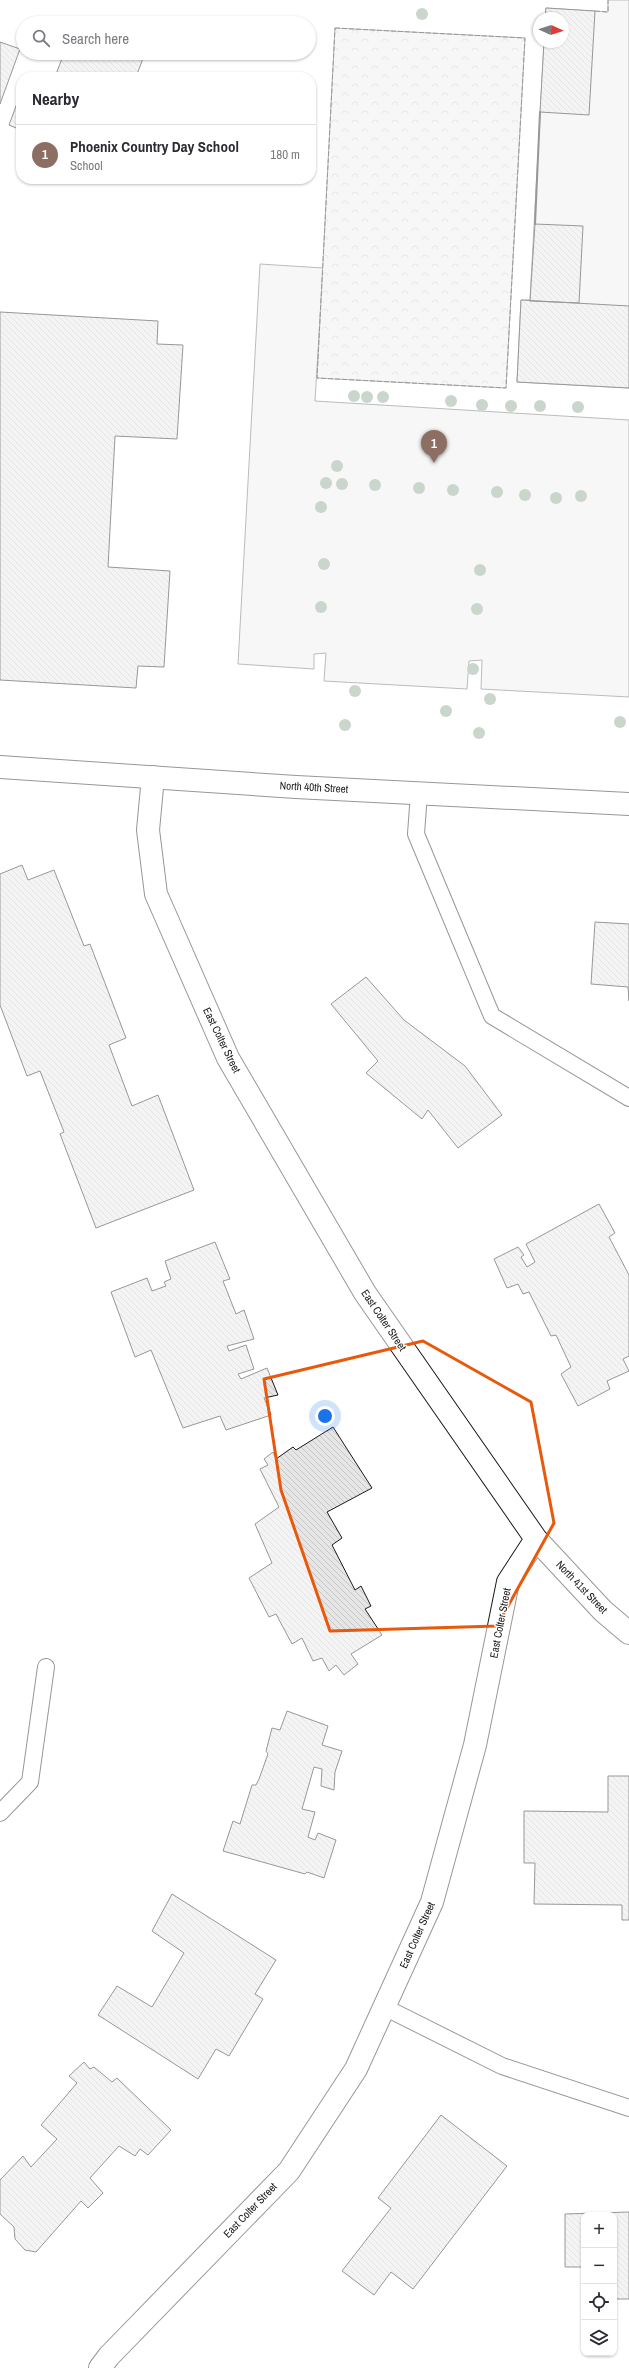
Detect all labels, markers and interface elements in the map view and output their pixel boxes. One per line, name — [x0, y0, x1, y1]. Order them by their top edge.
north arrow — [533, 12, 569, 48]
search box — [16, 16, 316, 60]
icon: search — [30, 27, 52, 49]
text: Search here — [62, 28, 129, 49]
text: Nearby — [32, 87, 79, 110]
text: Phoenix Country Day School — [70, 136, 239, 157]
text: 1 — [42, 146, 48, 163]
text: 180 m — [270, 146, 300, 163]
text: School — [70, 157, 103, 174]
pin: 1 — [421, 430, 447, 463]
street label: North 40th Street — [279, 778, 349, 796]
street label: East Colter Street — [200, 1005, 244, 1075]
street label: East Colter Street — [358, 1287, 410, 1354]
your location — [315, 1406, 335, 1426]
street label: North 41st Street — [553, 1558, 611, 1617]
street label: East Colter Street — [486, 1586, 514, 1659]
street label: East Colter Street — [396, 1899, 438, 1970]
street label: East Colter Street — [220, 2179, 280, 2240]
map controls — [581, 2212, 617, 2356]
button: + — [581, 2212, 617, 2248]
button: − — [581, 2248, 617, 2284]
button: locate — [581, 2284, 617, 2320]
button: layers — [581, 2320, 617, 2356]

